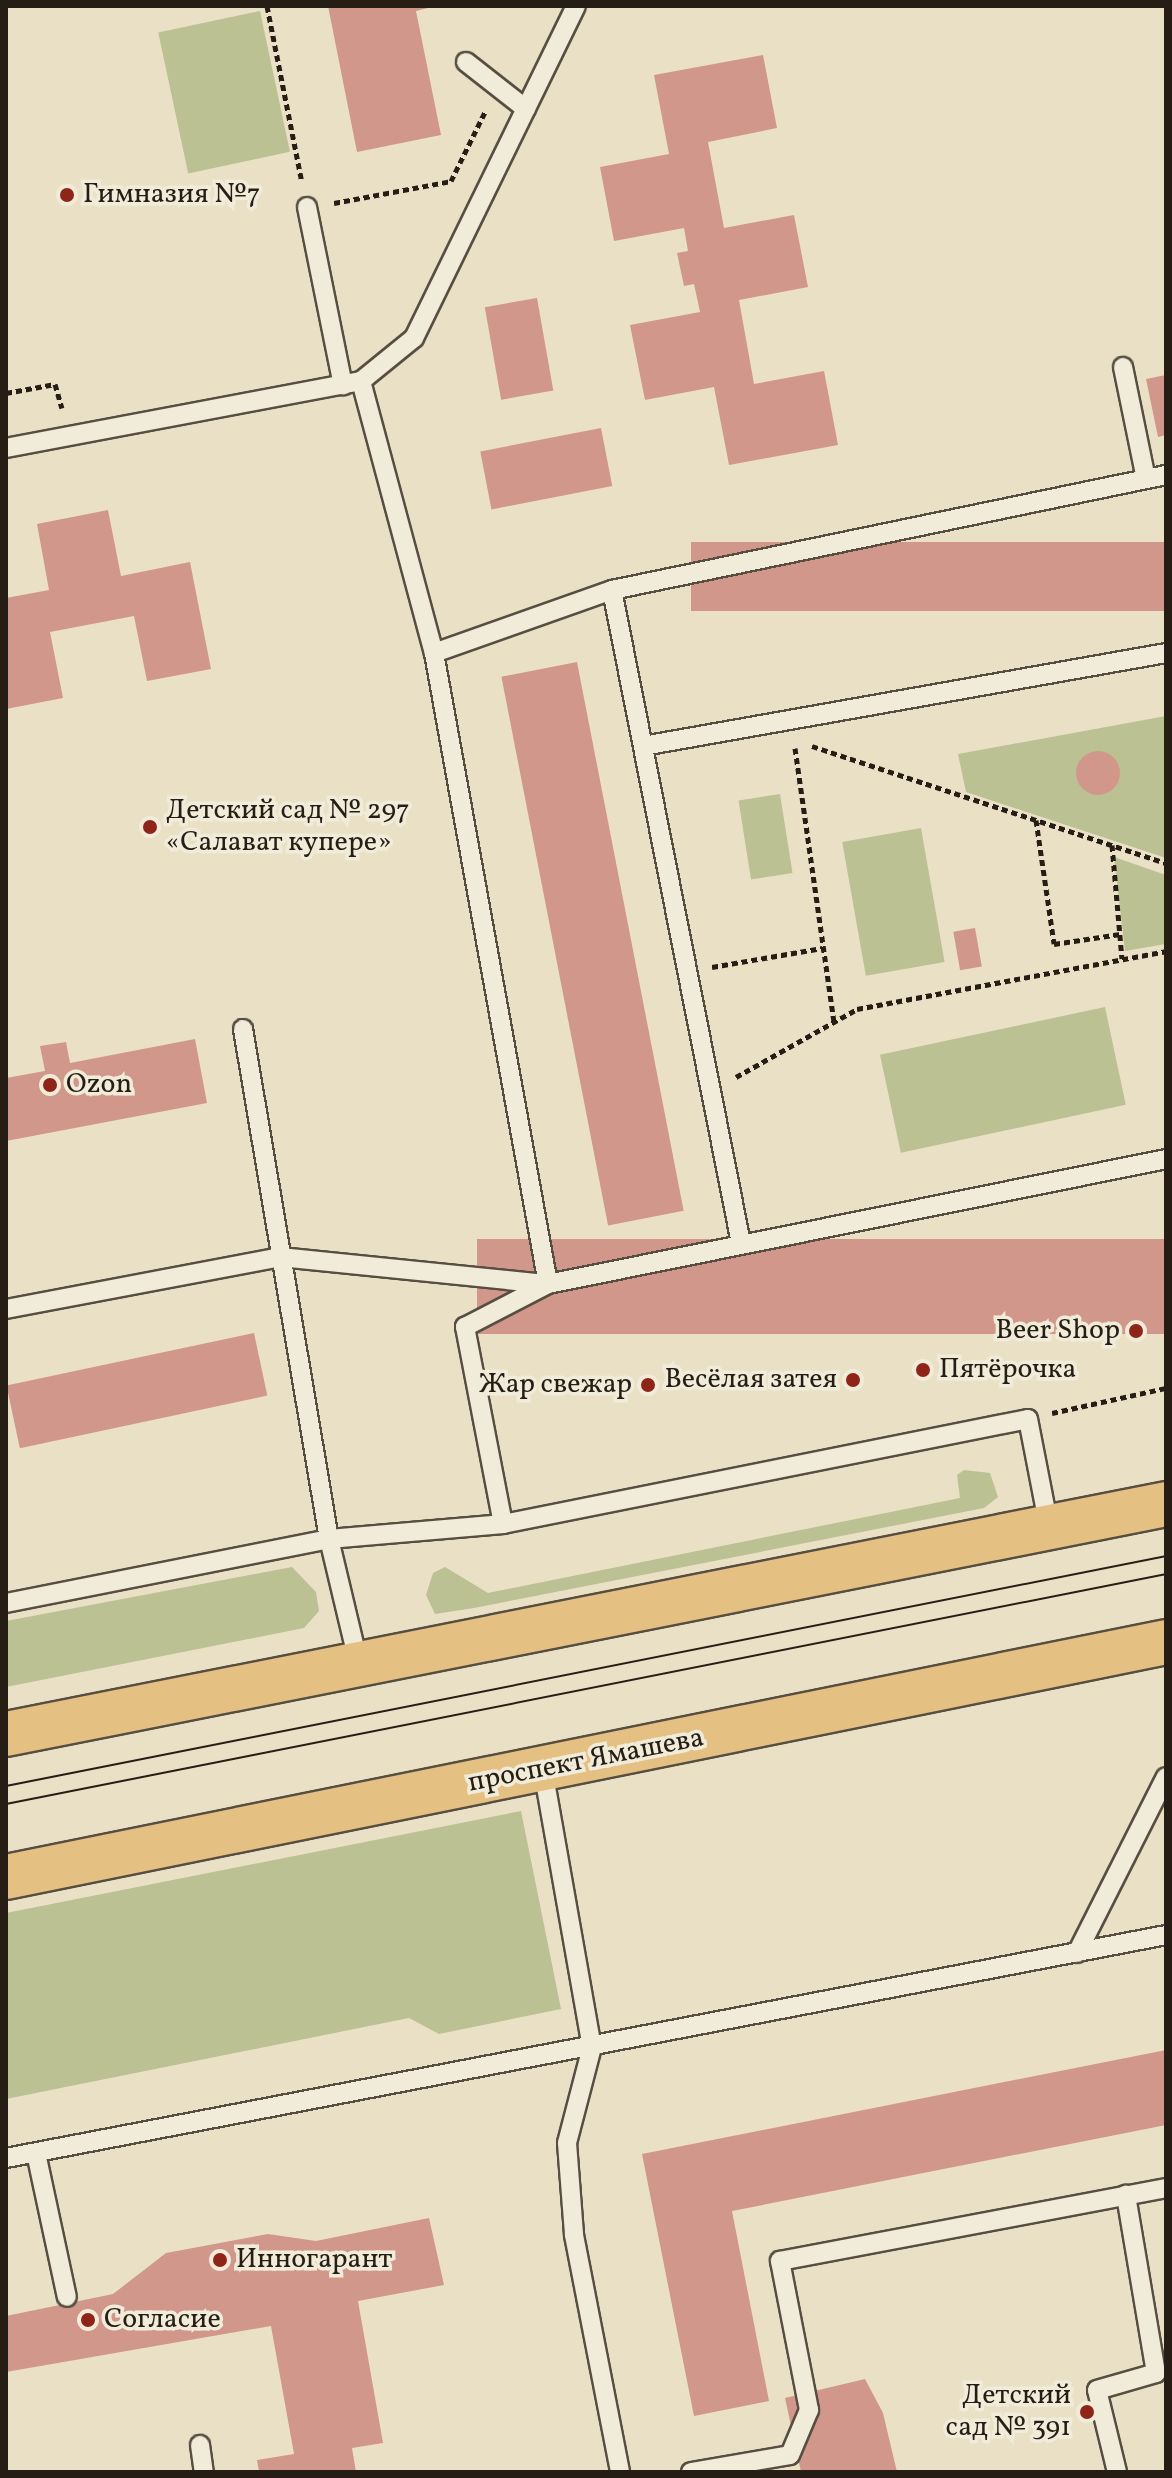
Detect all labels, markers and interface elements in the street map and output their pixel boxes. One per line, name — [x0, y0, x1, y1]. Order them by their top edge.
place label: Гимназия №7 — [83, 178, 260, 212]
marker: Гимназия №7 — [58, 186, 76, 204]
place label: Детский сад № 297 «Салават купере» — [166, 794, 410, 860]
marker: Детский сад № 297 «Салават купере» — [141, 818, 159, 836]
place label: Ozon — [66, 1068, 132, 1102]
marker: Ozon — [41, 1076, 59, 1094]
place label: Beer Shop — [996, 1314, 1120, 1348]
marker: Beer Shop — [1127, 1322, 1145, 1340]
place label: Пятёрочка — [939, 1353, 1076, 1387]
marker: Пятёрочка — [914, 1361, 932, 1379]
place label: Весёлая затея — [664, 1363, 837, 1397]
place label: Жар свежар — [479, 1368, 632, 1402]
marker: Весёлая затея — [844, 1371, 862, 1389]
marker: Жар свежар — [639, 1376, 657, 1394]
street label: проспект Ямашева — [465, 1722, 707, 1800]
place label: Инногарант — [236, 2243, 392, 2277]
marker: Инногарант — [211, 2251, 229, 2269]
place label: Согласие — [104, 2303, 221, 2337]
marker: Согласие — [79, 2311, 97, 2329]
place label: Детский сад № 391 — [946, 2379, 1071, 2445]
marker: Детский сад № 391 — [1078, 2403, 1096, 2421]

